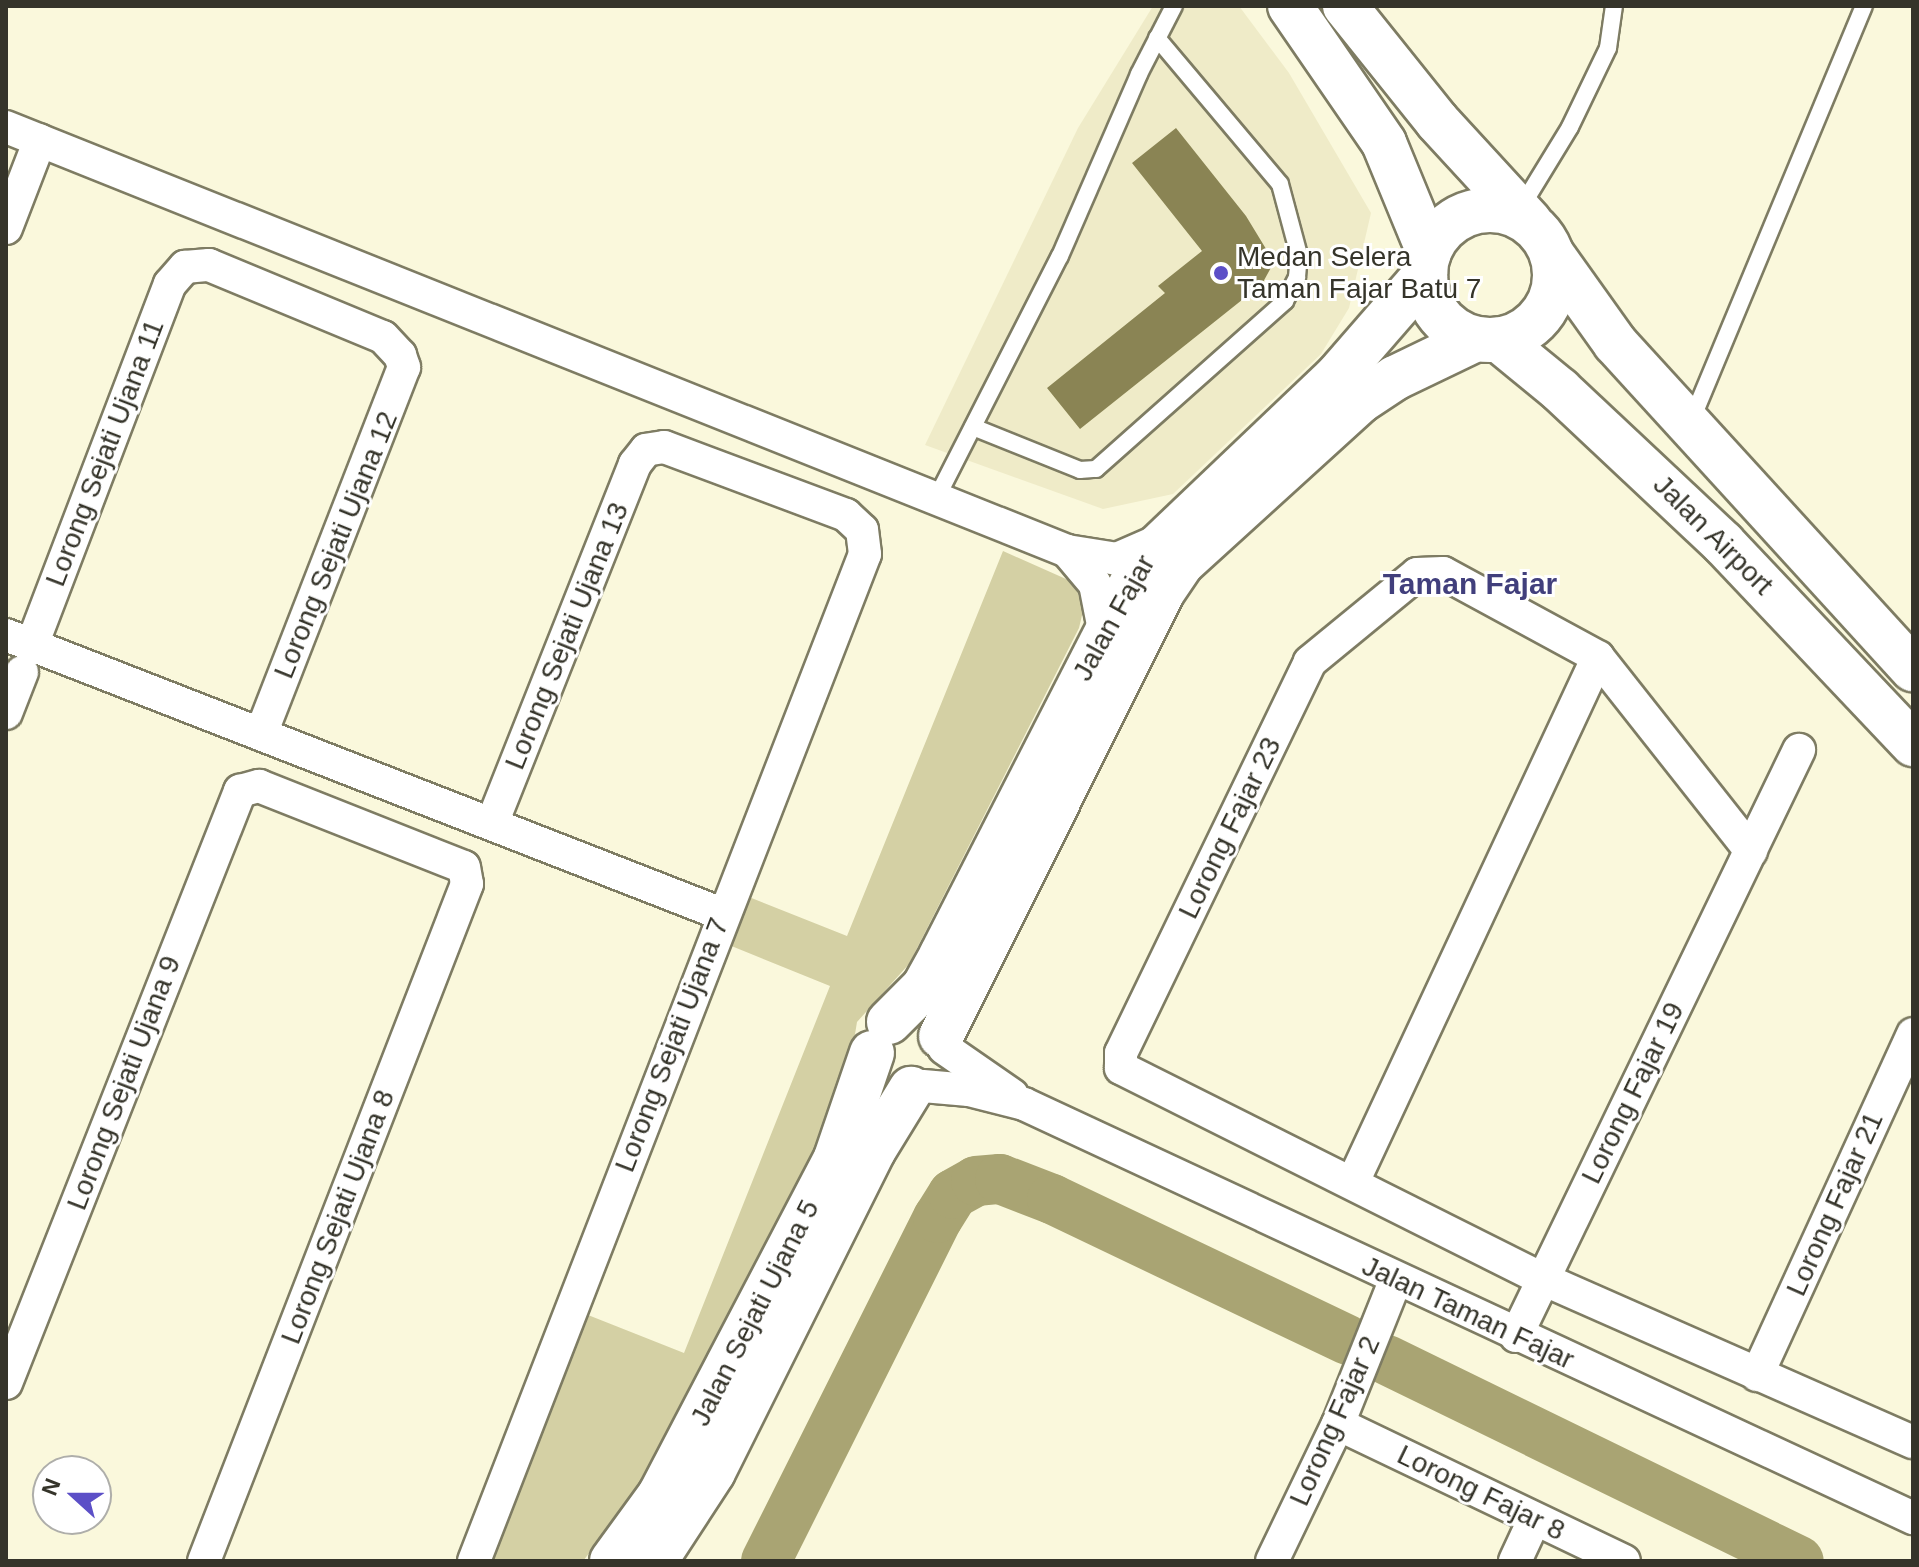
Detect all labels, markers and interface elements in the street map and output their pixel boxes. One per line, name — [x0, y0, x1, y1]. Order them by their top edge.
place label: Medan Selera Taman Fajar Batu 7 — [1237, 240, 1481, 306]
marker: Medan Selera Taman Fajar Batu 7 — [1212, 264, 1230, 282]
street label: Lorong Sejati Ujana 11 — [39, 315, 171, 591]
street label: Lorong Sejati Ujana 12 — [267, 407, 405, 683]
street label: Jalan Airport — [1646, 468, 1780, 602]
street label: Lorong Sejati Ujana 13 — [498, 498, 636, 774]
street label: Jalan Fajar — [1066, 549, 1162, 687]
district label: Taman Fajar — [1383, 566, 1557, 602]
street label: Lorong Fajar 23 — [1172, 732, 1288, 924]
street label: Lorong Sejati Ujana 7 — [608, 913, 736, 1177]
street label: Lorong Sejati Ujana 9 — [60, 951, 188, 1215]
street label: Lorong Fajar 19 — [1575, 997, 1691, 1189]
street label: Lorong Sejati Ujana 8 — [274, 1085, 402, 1349]
street label: Lorong Fajar 21 — [1779, 1107, 1891, 1301]
street label: Jalan Sejati Ujana 5 — [683, 1194, 827, 1432]
street label: Jalan Taman Fajar — [1357, 1249, 1579, 1377]
street label: Lorong Fajar 2 — [1283, 1331, 1387, 1511]
street label: Lorong Fajar 8 — [1392, 1438, 1570, 1548]
north arrow — [32, 1455, 112, 1535]
text: N — [36, 1475, 66, 1499]

